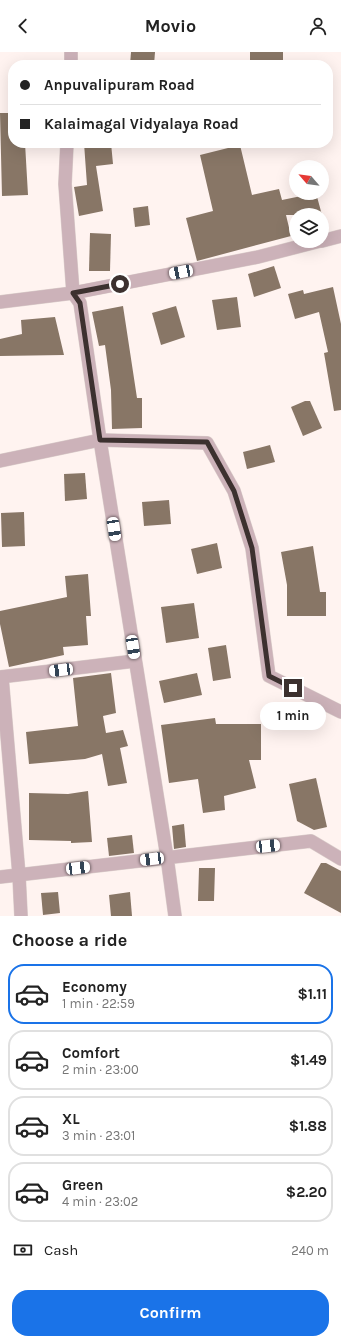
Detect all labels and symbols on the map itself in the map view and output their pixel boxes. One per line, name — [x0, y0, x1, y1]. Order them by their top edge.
north arrow — [289, 160, 329, 200]
car — [168, 264, 194, 280]
route start — [111, 275, 129, 293]
car — [106, 516, 122, 542]
car — [125, 634, 141, 660]
car — [48, 663, 74, 677]
route end — [284, 679, 302, 697]
callout: 1 min — [260, 702, 326, 730]
car — [255, 839, 281, 853]
car — [139, 852, 165, 866]
car — [65, 861, 91, 875]

